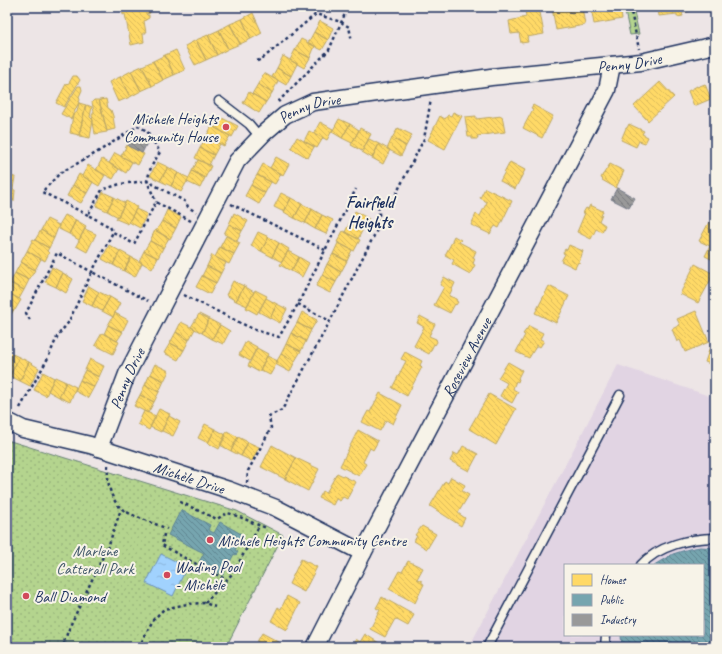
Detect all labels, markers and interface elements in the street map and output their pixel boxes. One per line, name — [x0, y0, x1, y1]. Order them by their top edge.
street label: Penny Drive — [596, 48, 665, 77]
street label: Penny Drive — [274, 89, 343, 128]
place label: Michele Heights Community House — [124, 109, 220, 147]
marker: Michele Heights Community House — [221, 122, 231, 132]
district label: Fairfield Heights — [346, 192, 397, 233]
street label: Roseview Avenue — [438, 313, 497, 401]
street label: Penny Drive — [106, 343, 151, 412]
street label: Michèle Drive — [151, 457, 228, 499]
place label: Michele Heights Community Centre — [218, 531, 408, 551]
marker: Michele Heights Community Centre — [205, 535, 215, 545]
park label: Marlene Catterall Park — [56, 541, 135, 579]
place label: Wading Pool - Michèle — [175, 557, 244, 595]
legend — [564, 564, 704, 636]
marker: Wading Pool - Michèle — [162, 570, 172, 580]
text: Homes — [600, 572, 627, 588]
place label: Ball Diamond — [34, 587, 108, 607]
marker: Ball Diamond — [21, 591, 31, 601]
text: Public — [600, 592, 624, 608]
text: Industry — [600, 612, 637, 628]

